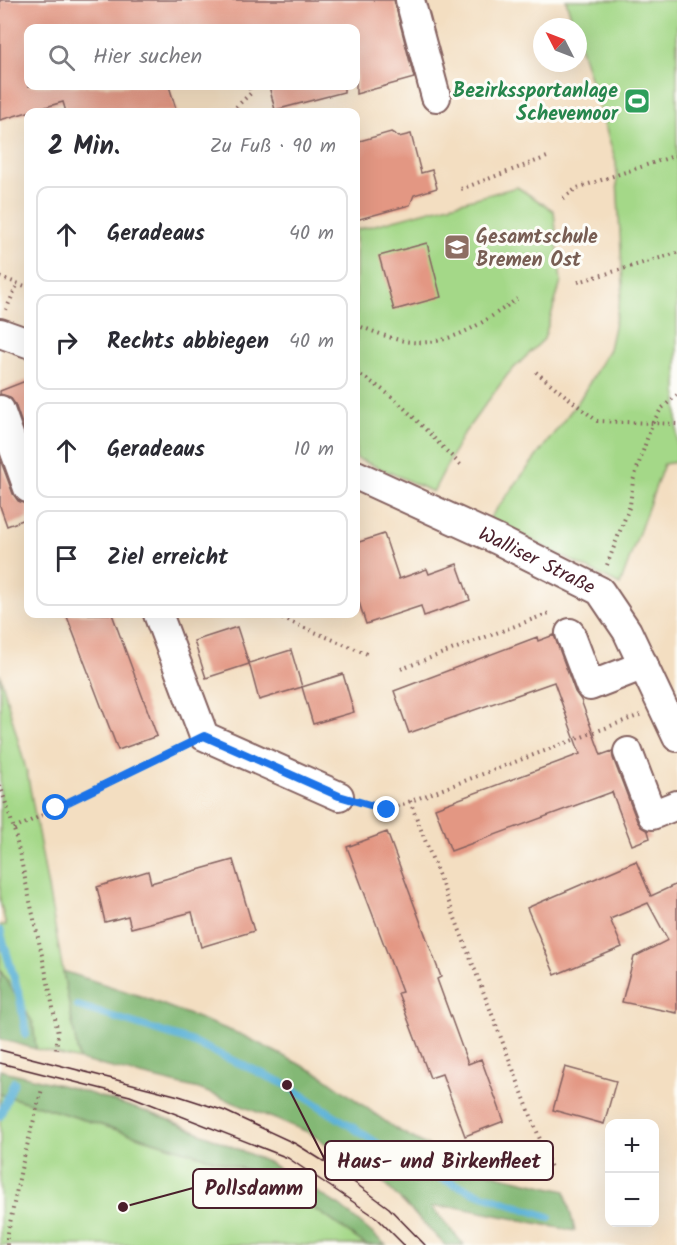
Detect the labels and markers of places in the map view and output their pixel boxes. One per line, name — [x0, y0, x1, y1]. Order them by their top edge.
place label: Bezirkssportanlage Schevemoor — [453, 76, 619, 131]
sports icon: Bezirkssportanlage Schevemoor — [622, 86, 652, 116]
place label: Gesamtschule Bremen Ost — [476, 222, 598, 277]
school or university icon: Gesamtschule Bremen Ost — [442, 232, 472, 262]
callout: Haus- und Birkenfleet — [325, 1141, 553, 1180]
callout: Pollsdamm — [193, 1169, 316, 1208]

